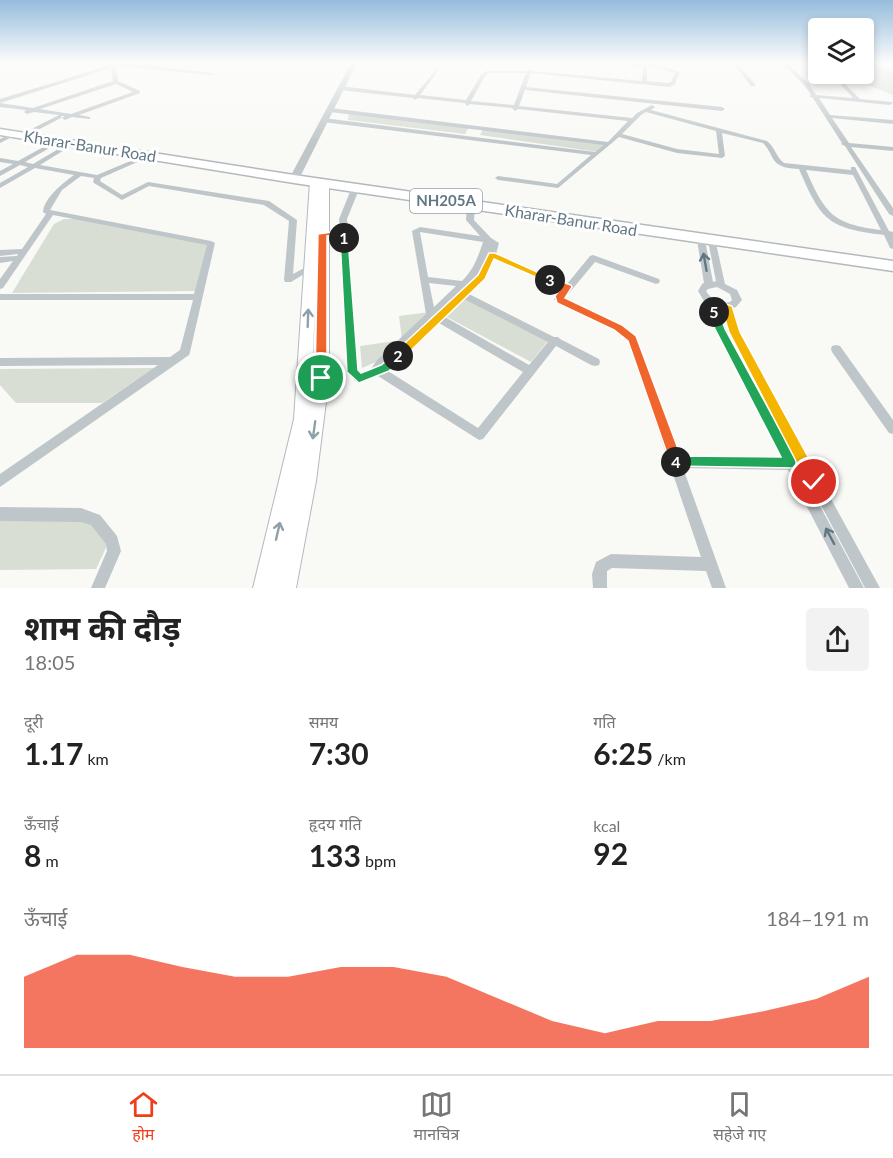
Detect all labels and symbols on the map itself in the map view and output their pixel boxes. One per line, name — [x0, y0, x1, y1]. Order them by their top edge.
street label: Kharar-Banur Road — [23, 126, 158, 165]
road number: NH205A — [410, 189, 482, 213]
street label: Kharar-Banur Road — [504, 200, 639, 239]
pin: 1 — [329, 223, 359, 253]
one-way arrow — [699, 253, 710, 272]
pin: 3 — [535, 265, 565, 295]
pin: 5 — [699, 297, 729, 327]
one-way arrow — [302, 308, 314, 328]
pin: 2 — [383, 341, 413, 371]
pin — [295, 352, 346, 403]
one-way arrow — [309, 420, 320, 440]
pin: 4 — [661, 447, 691, 477]
pin — [788, 456, 839, 507]
one-way arrow — [272, 522, 284, 541]
one-way arrow — [824, 528, 835, 546]

